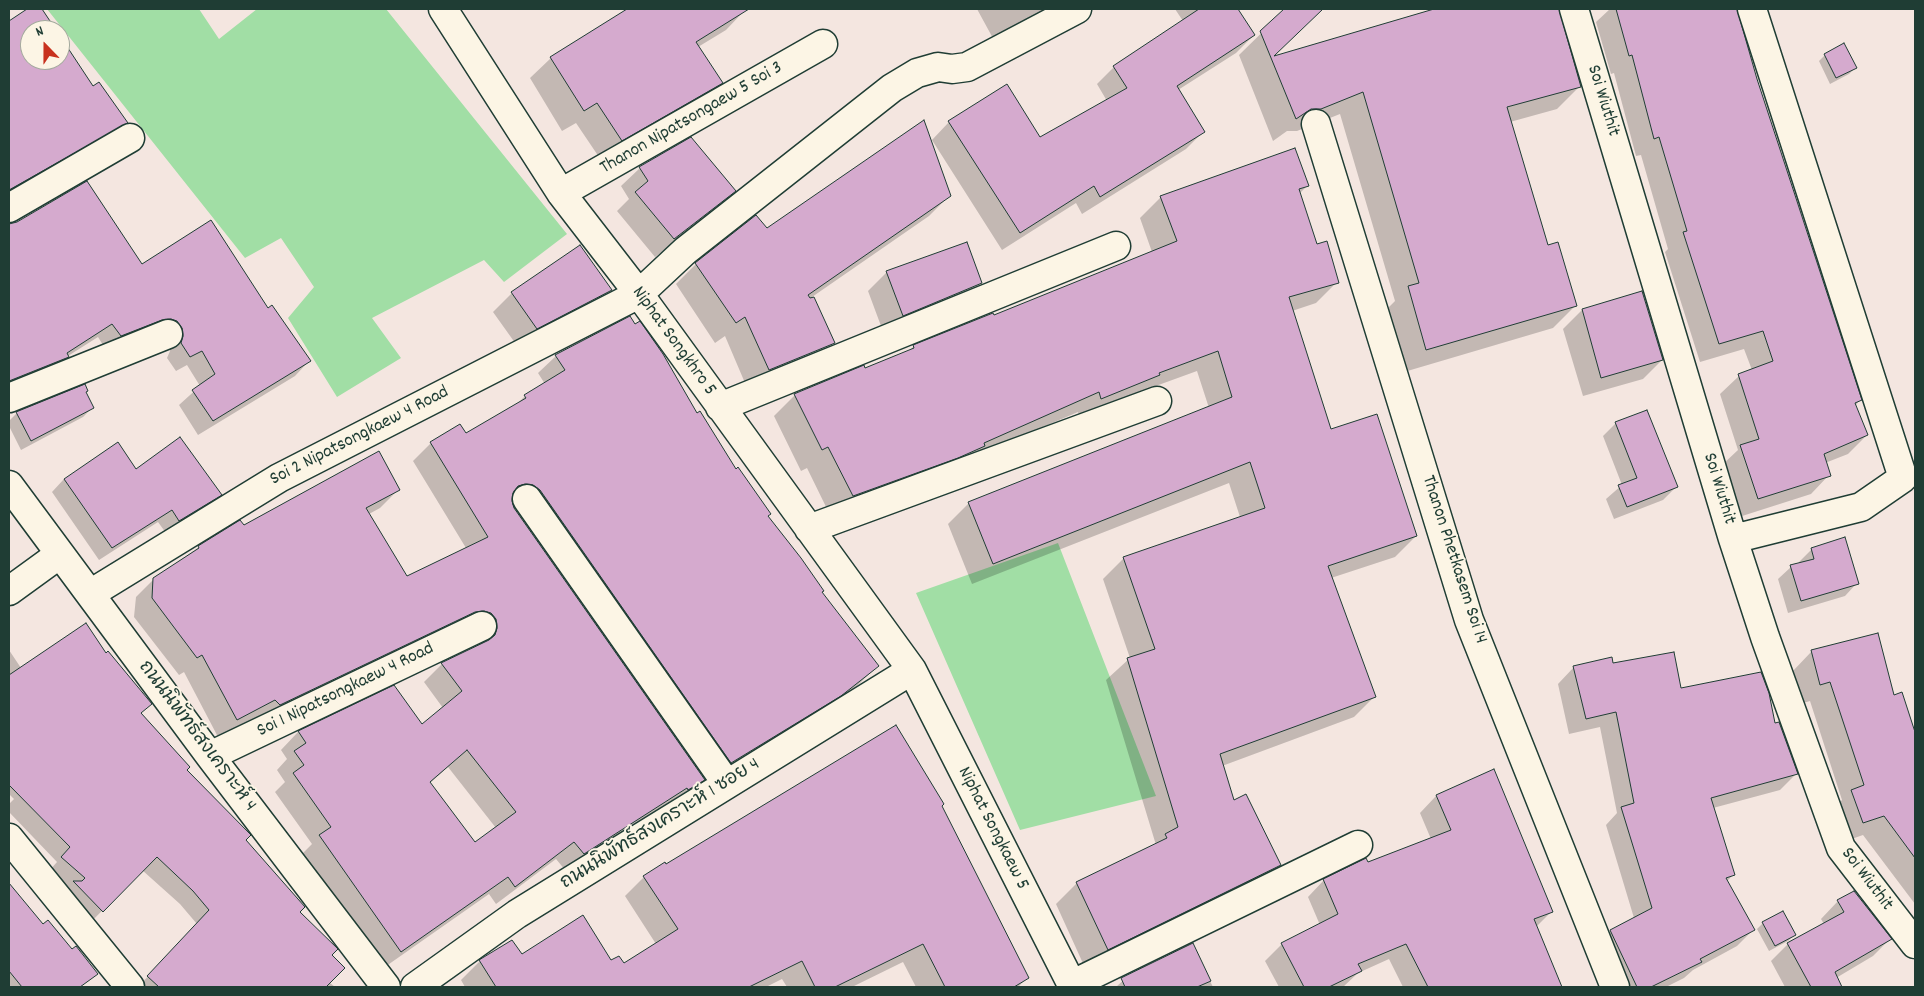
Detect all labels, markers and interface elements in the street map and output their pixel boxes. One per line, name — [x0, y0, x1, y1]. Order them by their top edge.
north arrow — [20, 20, 70, 70]
text: N — [33, 21, 47, 43]
street label: Thanon Nipatsongaew 5 Soi 3 — [597, 57, 787, 181]
street label: Soi Wiuthit — [1580, 63, 1624, 139]
street label: Niphat Songkhro 5 — [626, 283, 720, 401]
street label: Soi 2 Nipatsongkaew 4 Road — [267, 382, 453, 492]
street label: Soi Wiuthit — [1696, 451, 1740, 527]
street label: Thanon Phetkasem Soi 14 — [1415, 473, 1491, 647]
street label: Soi 1 Nipatsongkaew 4 Road — [254, 638, 438, 744]
street label: ถนนนิพัทธ์สงเคราะห์ 4 — [132, 657, 260, 817]
street label: ถนนนิพัทธ์สงเคราะห์ 1 ซอย 4 — [557, 754, 765, 896]
street label: Niphat Songkaew 5 — [951, 764, 1033, 894]
street label: Soi Wiuthit — [1835, 844, 1897, 916]

